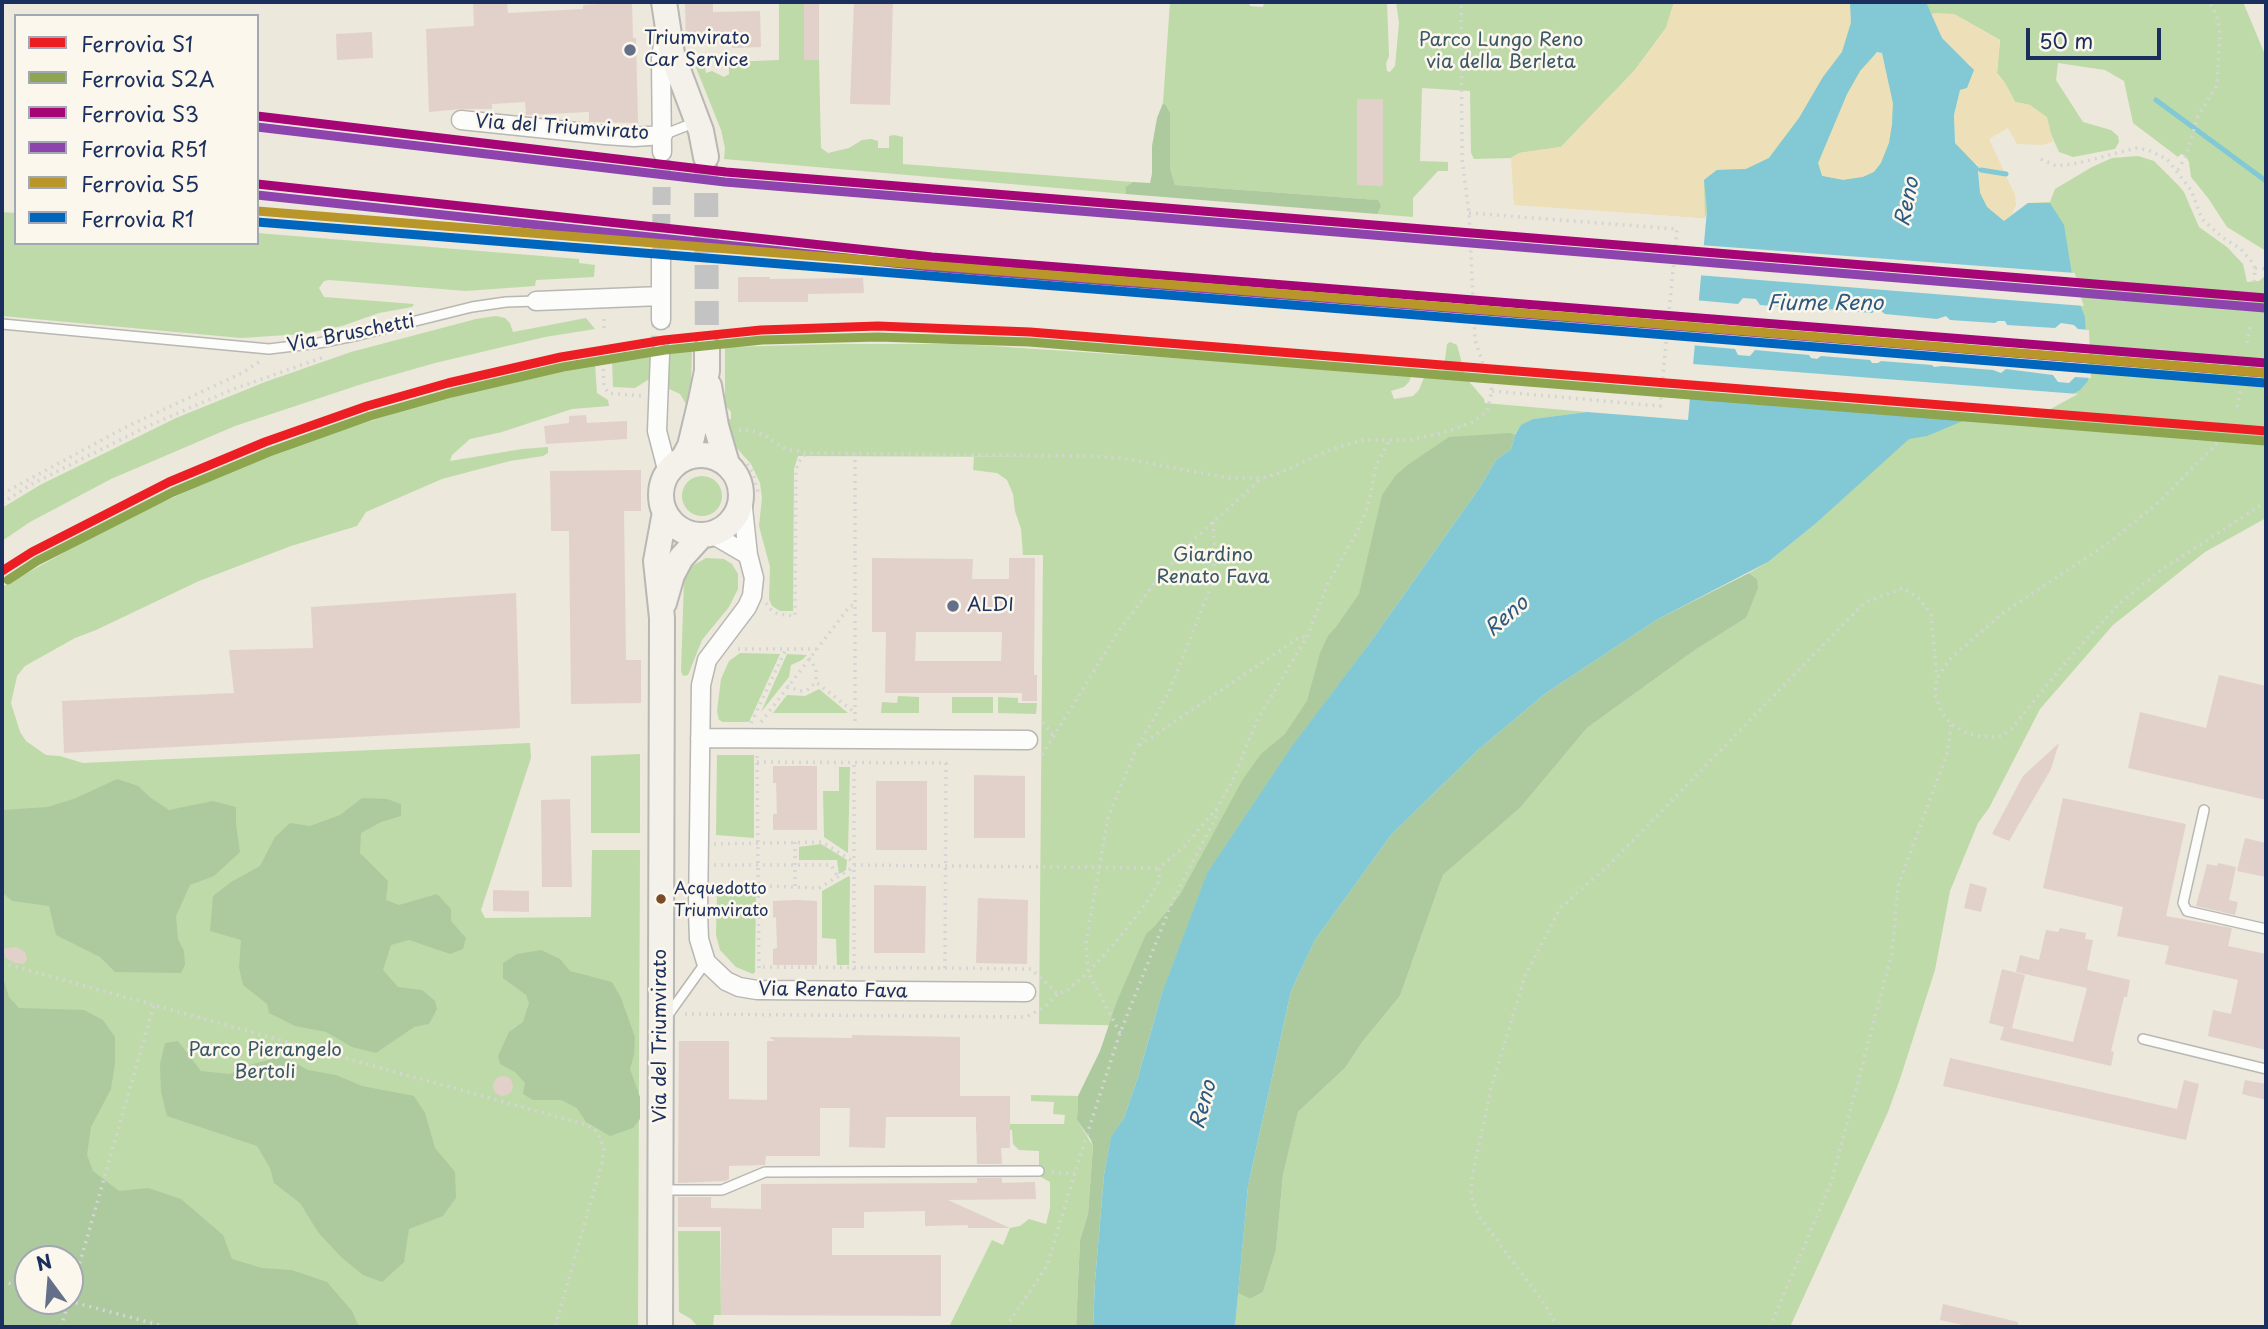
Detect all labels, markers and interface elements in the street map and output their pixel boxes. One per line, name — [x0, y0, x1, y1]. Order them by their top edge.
legend — [14, 14, 259, 245]
scale bar — [2030, 14, 2165, 58]
text: 50 m — [2039, 24, 2093, 56]
text: Ferrovia S1 — [81, 27, 193, 59]
place label: Triumvirato Car Service — [644, 28, 750, 72]
park label: Parco Lungo Reno via della Berleta — [1419, 30, 1583, 74]
marker: Triumvirato Car Service — [622, 42, 638, 58]
text: Ferrovia S2A — [81, 62, 215, 94]
text: Ferrovia S3 — [81, 97, 199, 129]
street label: Via del Triumvirato — [474, 111, 650, 145]
text: Ferrovia R51 — [81, 132, 207, 164]
text: Ferrovia S5 — [81, 167, 199, 199]
water label: Reno — [1891, 175, 1925, 229]
text: Ferrovia R1 — [81, 202, 194, 234]
water label: Fiume Reno — [1767, 291, 1883, 317]
street label: Via Bruschetti — [285, 310, 417, 358]
park label: Giardino Renato Fava — [1156, 545, 1270, 589]
water label: Reno — [1480, 591, 1534, 643]
place label: ALDI — [967, 595, 1014, 617]
marker: ALDI — [945, 598, 961, 614]
place label: Acquedotto Triumvirato — [674, 879, 769, 919]
marker: Acquedotto Triumvirato — [654, 892, 668, 906]
street label: Via del Triumvirato — [650, 949, 672, 1123]
street label: Via Renato Fava — [758, 978, 908, 1004]
park label: Parco Pierangelo Bertoli — [188, 1040, 342, 1084]
water label: Reno — [1185, 1078, 1223, 1132]
north arrow — [14, 1245, 84, 1315]
text: N — [33, 1246, 55, 1277]

